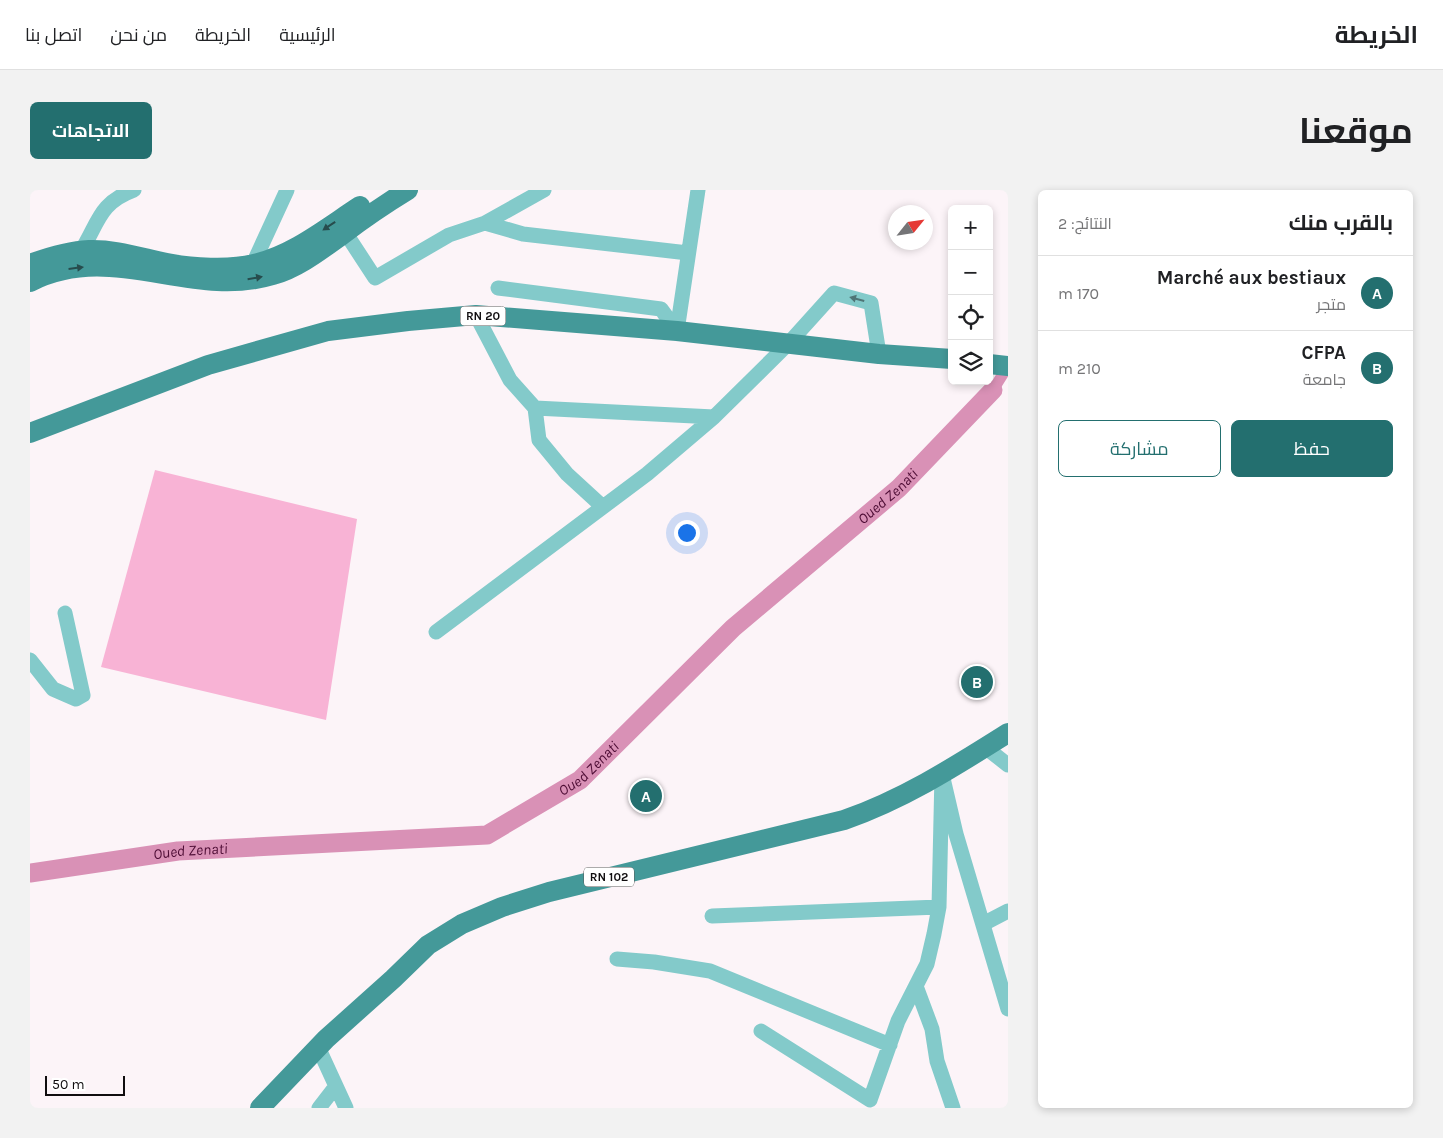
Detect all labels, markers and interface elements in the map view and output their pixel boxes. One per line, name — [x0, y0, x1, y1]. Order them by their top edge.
text: الخريطة — [1335, 21, 1418, 49]
text: اتصل بنا — [25, 24, 82, 46]
text: من نحن — [110, 24, 167, 46]
text: الخريطة — [195, 24, 251, 46]
text: الرئيسية — [279, 24, 336, 46]
button: الاتجاهات — [30, 102, 152, 159]
text: موقعنا — [1299, 111, 1413, 152]
north arrow — [888, 205, 933, 250]
map controls — [948, 205, 993, 385]
button: + — [948, 205, 993, 250]
text: بالقرب منك — [1289, 211, 1393, 235]
text: النتائج: 2 — [1058, 214, 1112, 233]
one-way arrow — [322, 221, 336, 231]
button: − — [948, 250, 993, 295]
one-way arrow — [69, 264, 85, 272]
text: Marché aux bestiaux — [1157, 267, 1346, 289]
one-way arrow — [247, 274, 263, 282]
text: 170 m — [1058, 284, 1099, 303]
text: A — [1372, 284, 1382, 303]
one-way arrow — [849, 295, 864, 303]
button: locate — [948, 295, 993, 340]
text: متجر — [1317, 295, 1346, 314]
road number: RN 20 — [460, 306, 506, 326]
button: layers — [948, 340, 993, 385]
text: CFPA — [1301, 342, 1346, 364]
text: 210 m — [1058, 359, 1101, 378]
text: B — [1372, 359, 1382, 378]
text: جامعة — [1303, 370, 1346, 389]
button: مشاركة — [1058, 420, 1221, 477]
button: حفظ — [1231, 420, 1393, 477]
water label: Oued Zenati — [854, 465, 922, 528]
your location — [674, 520, 700, 546]
pin: B — [961, 663, 993, 701]
water label: Oued Zenati — [555, 737, 623, 800]
pin: A — [630, 777, 662, 815]
water label: Oued Zenati — [152, 839, 228, 864]
road number: RN 102 — [584, 868, 634, 886]
scale bar — [45, 1073, 125, 1096]
text: 50 m — [52, 1076, 85, 1093]

